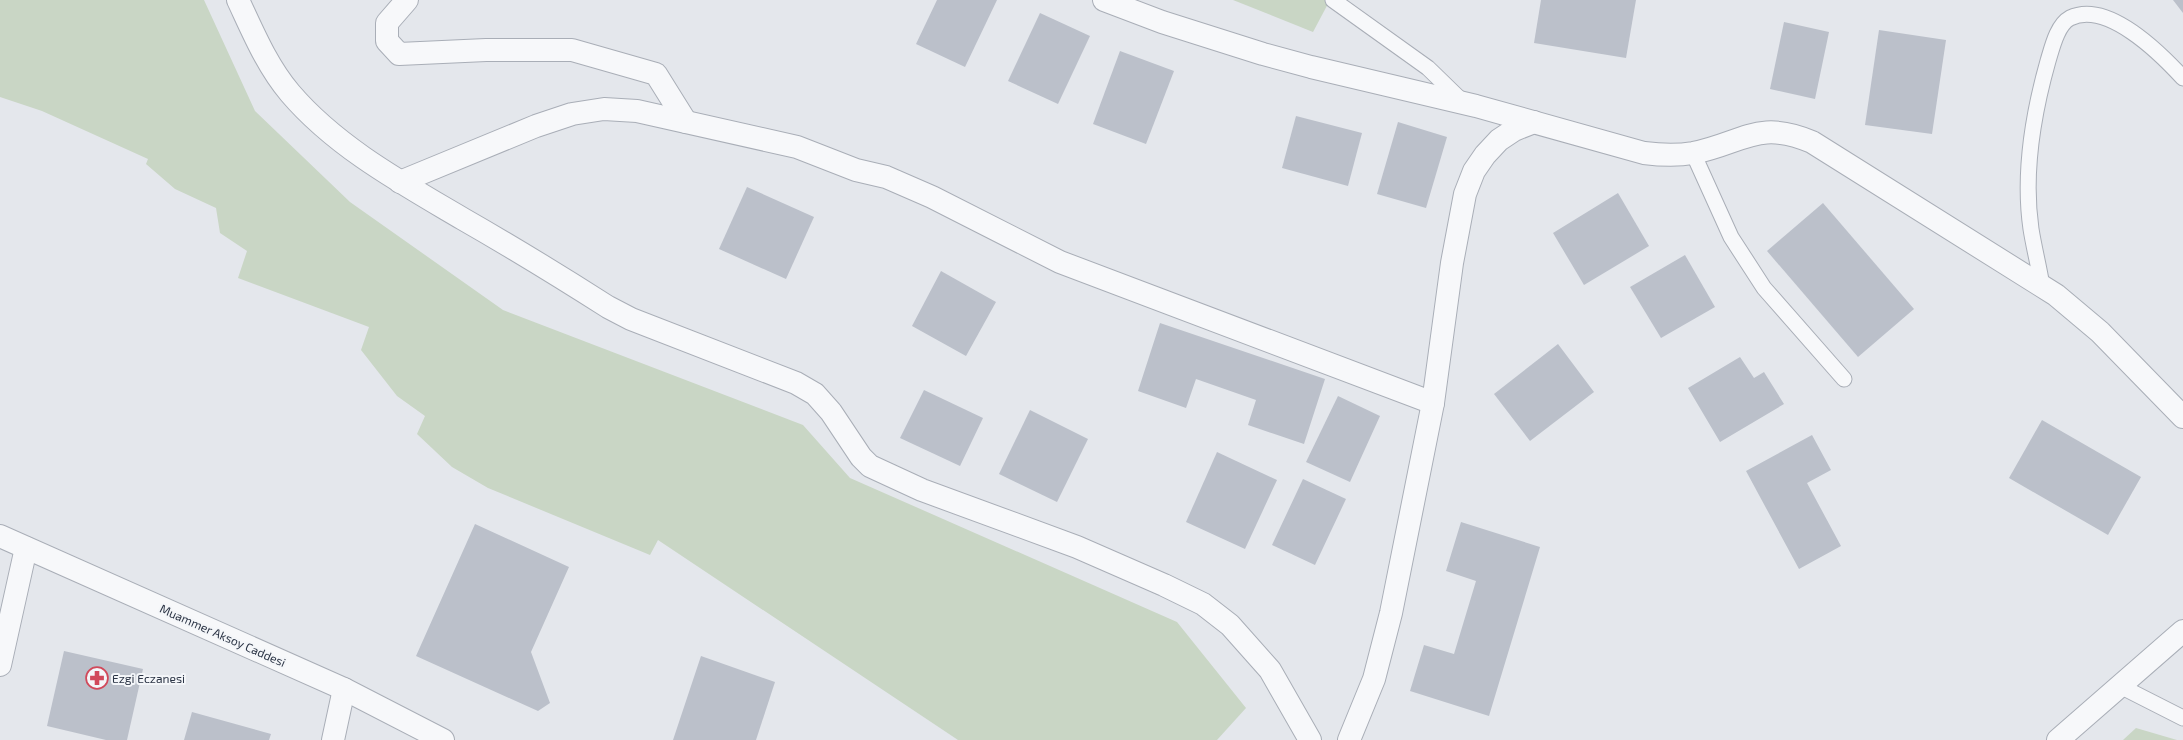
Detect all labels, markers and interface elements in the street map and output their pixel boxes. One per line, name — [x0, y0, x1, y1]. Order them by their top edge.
street label: Muammer Aksoy Caddesi — [158, 601, 288, 669]
pharmacy icon: Ezgi Eczanesi — [84, 665, 110, 691]
place label: Ezgi Eczanesi — [112, 671, 185, 685]

